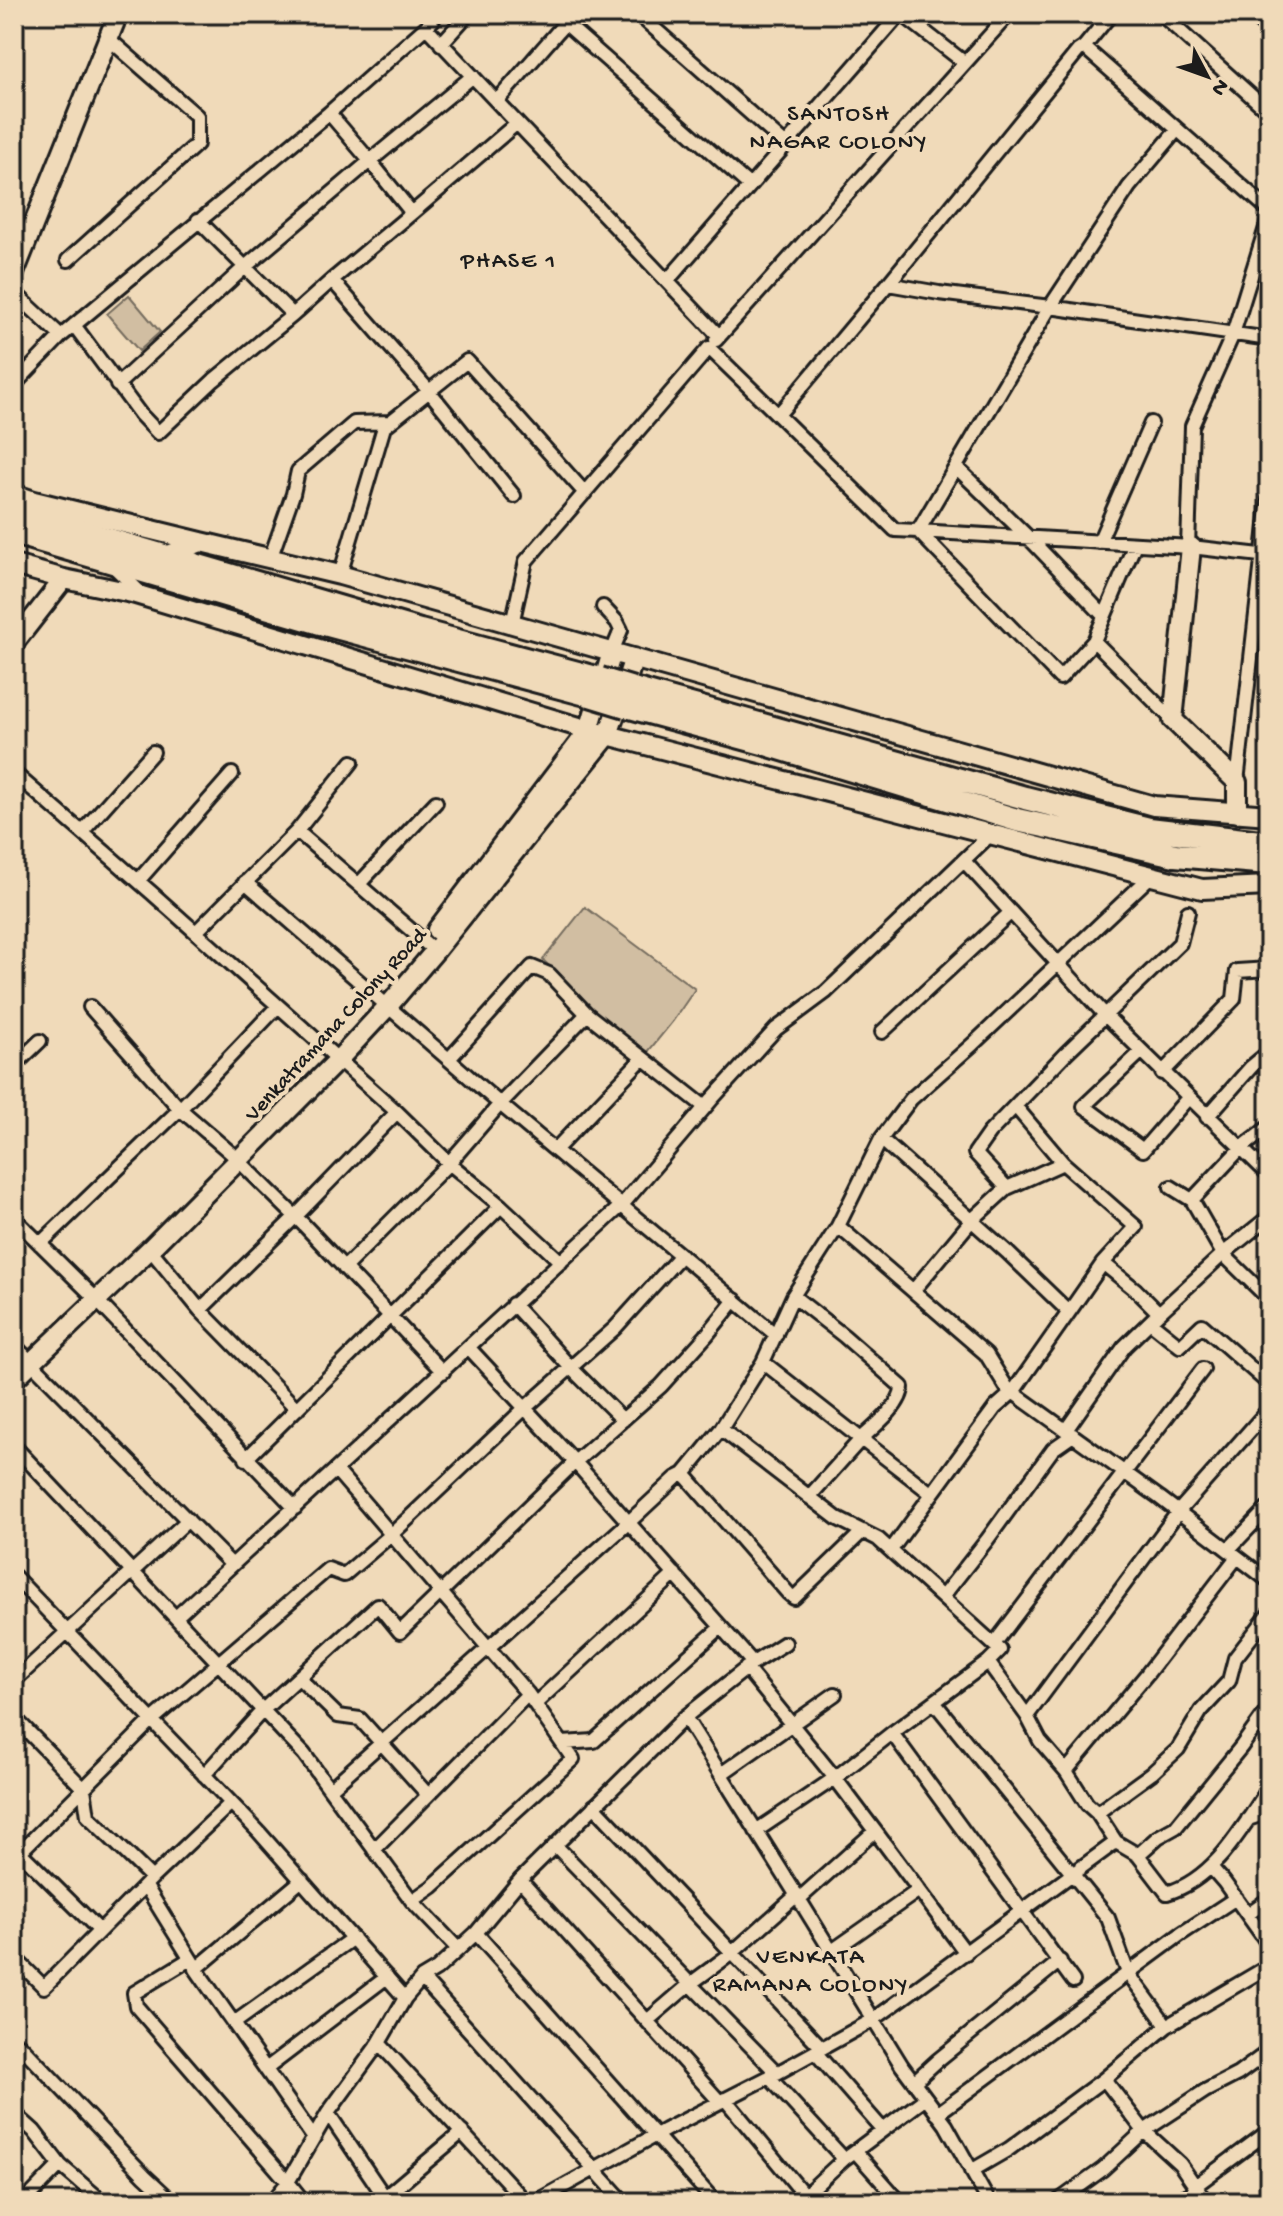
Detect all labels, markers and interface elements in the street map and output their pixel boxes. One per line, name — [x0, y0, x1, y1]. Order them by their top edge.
north arrow — [1167, 36, 1247, 116]
text: N — [1205, 73, 1234, 100]
district label: SANTOSH NAGAR COLONY — [750, 101, 928, 158]
district label: PHASE 1 — [460, 248, 557, 277]
street label: Venkatramana Colony Road — [240, 922, 435, 1129]
district label: VENKATA RAMANA COLONY — [713, 1944, 909, 2001]

